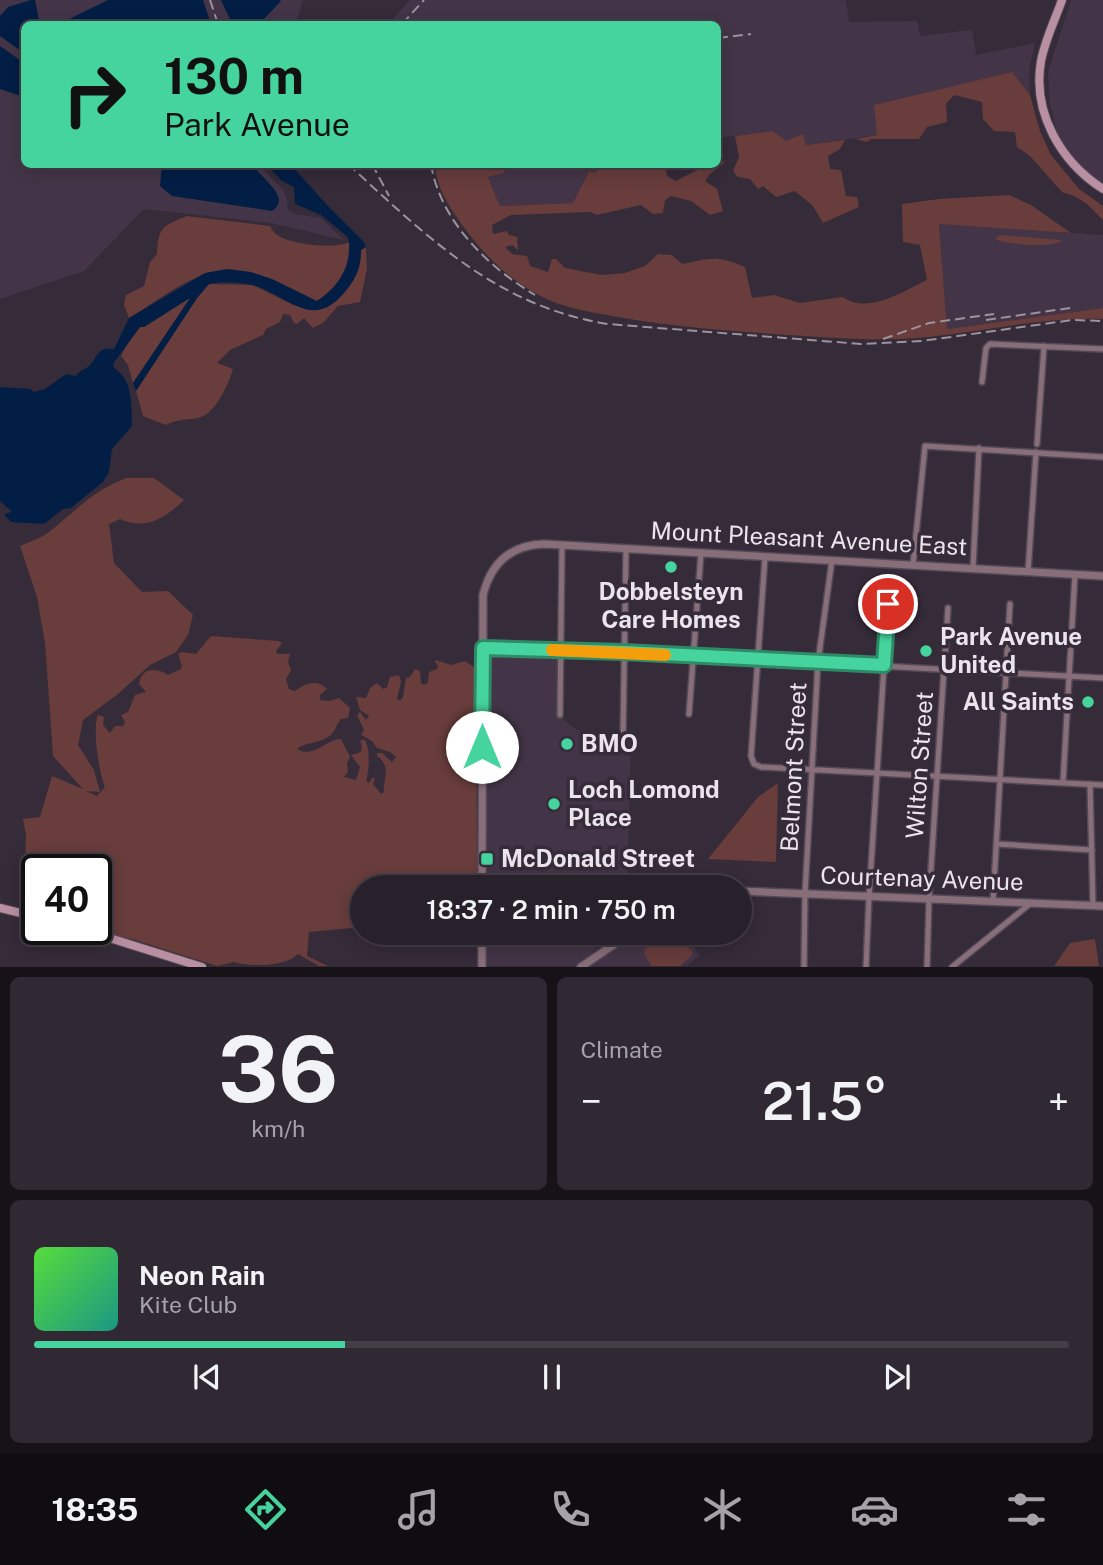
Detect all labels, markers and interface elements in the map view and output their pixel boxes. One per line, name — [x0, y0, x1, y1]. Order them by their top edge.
text: 130 m — [164, 47, 304, 105]
icon: right — [49, 49, 140, 140]
text: Park Avenue — [164, 106, 350, 143]
street label: Mount Pleasant Avenue East — [650, 516, 968, 560]
marker: Dobbelsteyn Care Homes — [663, 559, 679, 575]
pin — [858, 574, 918, 634]
place label: Dobbelsteyn Care Homes — [598, 577, 744, 633]
icon: arrive — [869, 585, 907, 623]
place label: Park Avenue United — [940, 622, 1082, 678]
marker: Park Avenue United — [918, 643, 934, 659]
street label: Belmont Street — [775, 681, 811, 852]
place label: All Saints — [963, 687, 1074, 715]
street label: Wilton Street — [900, 690, 938, 840]
marker: All Saints — [1080, 694, 1096, 710]
position arrow — [445, 710, 519, 784]
place label: BMO — [581, 729, 638, 757]
marker: BMO — [559, 736, 575, 752]
place label: Loch Lomond Place — [568, 775, 720, 831]
marker: Loch Lomond Place — [546, 796, 562, 812]
place label: McDonald Street — [501, 844, 695, 872]
marker: McDonald Street — [479, 851, 495, 867]
speed limit sign: 40 — [21, 854, 112, 945]
street label: Courtenay Avenue — [820, 860, 1024, 896]
text: 18:37 · 2 min · 750 m — [426, 894, 676, 925]
text: 36 — [218, 1016, 338, 1122]
text: Climate — [581, 1036, 663, 1063]
text: 21.5° — [762, 1071, 888, 1132]
text: − — [581, 1079, 602, 1124]
text: + — [1048, 1079, 1069, 1124]
text: km/h — [251, 1115, 305, 1142]
text: Neon Rain — [139, 1260, 265, 1291]
text: Kite Club — [139, 1291, 237, 1318]
icon: previous — [188, 1358, 226, 1396]
icon: pause — [533, 1358, 571, 1396]
icon: next — [878, 1358, 916, 1396]
icon: directions — [241, 1485, 290, 1534]
icon: music — [394, 1485, 443, 1534]
icon: phone — [546, 1485, 595, 1534]
icon: climate — [698, 1485, 747, 1534]
icon: car — [850, 1485, 899, 1534]
icon: filters — [1002, 1485, 1051, 1534]
text: 18:35 — [52, 1491, 138, 1528]

